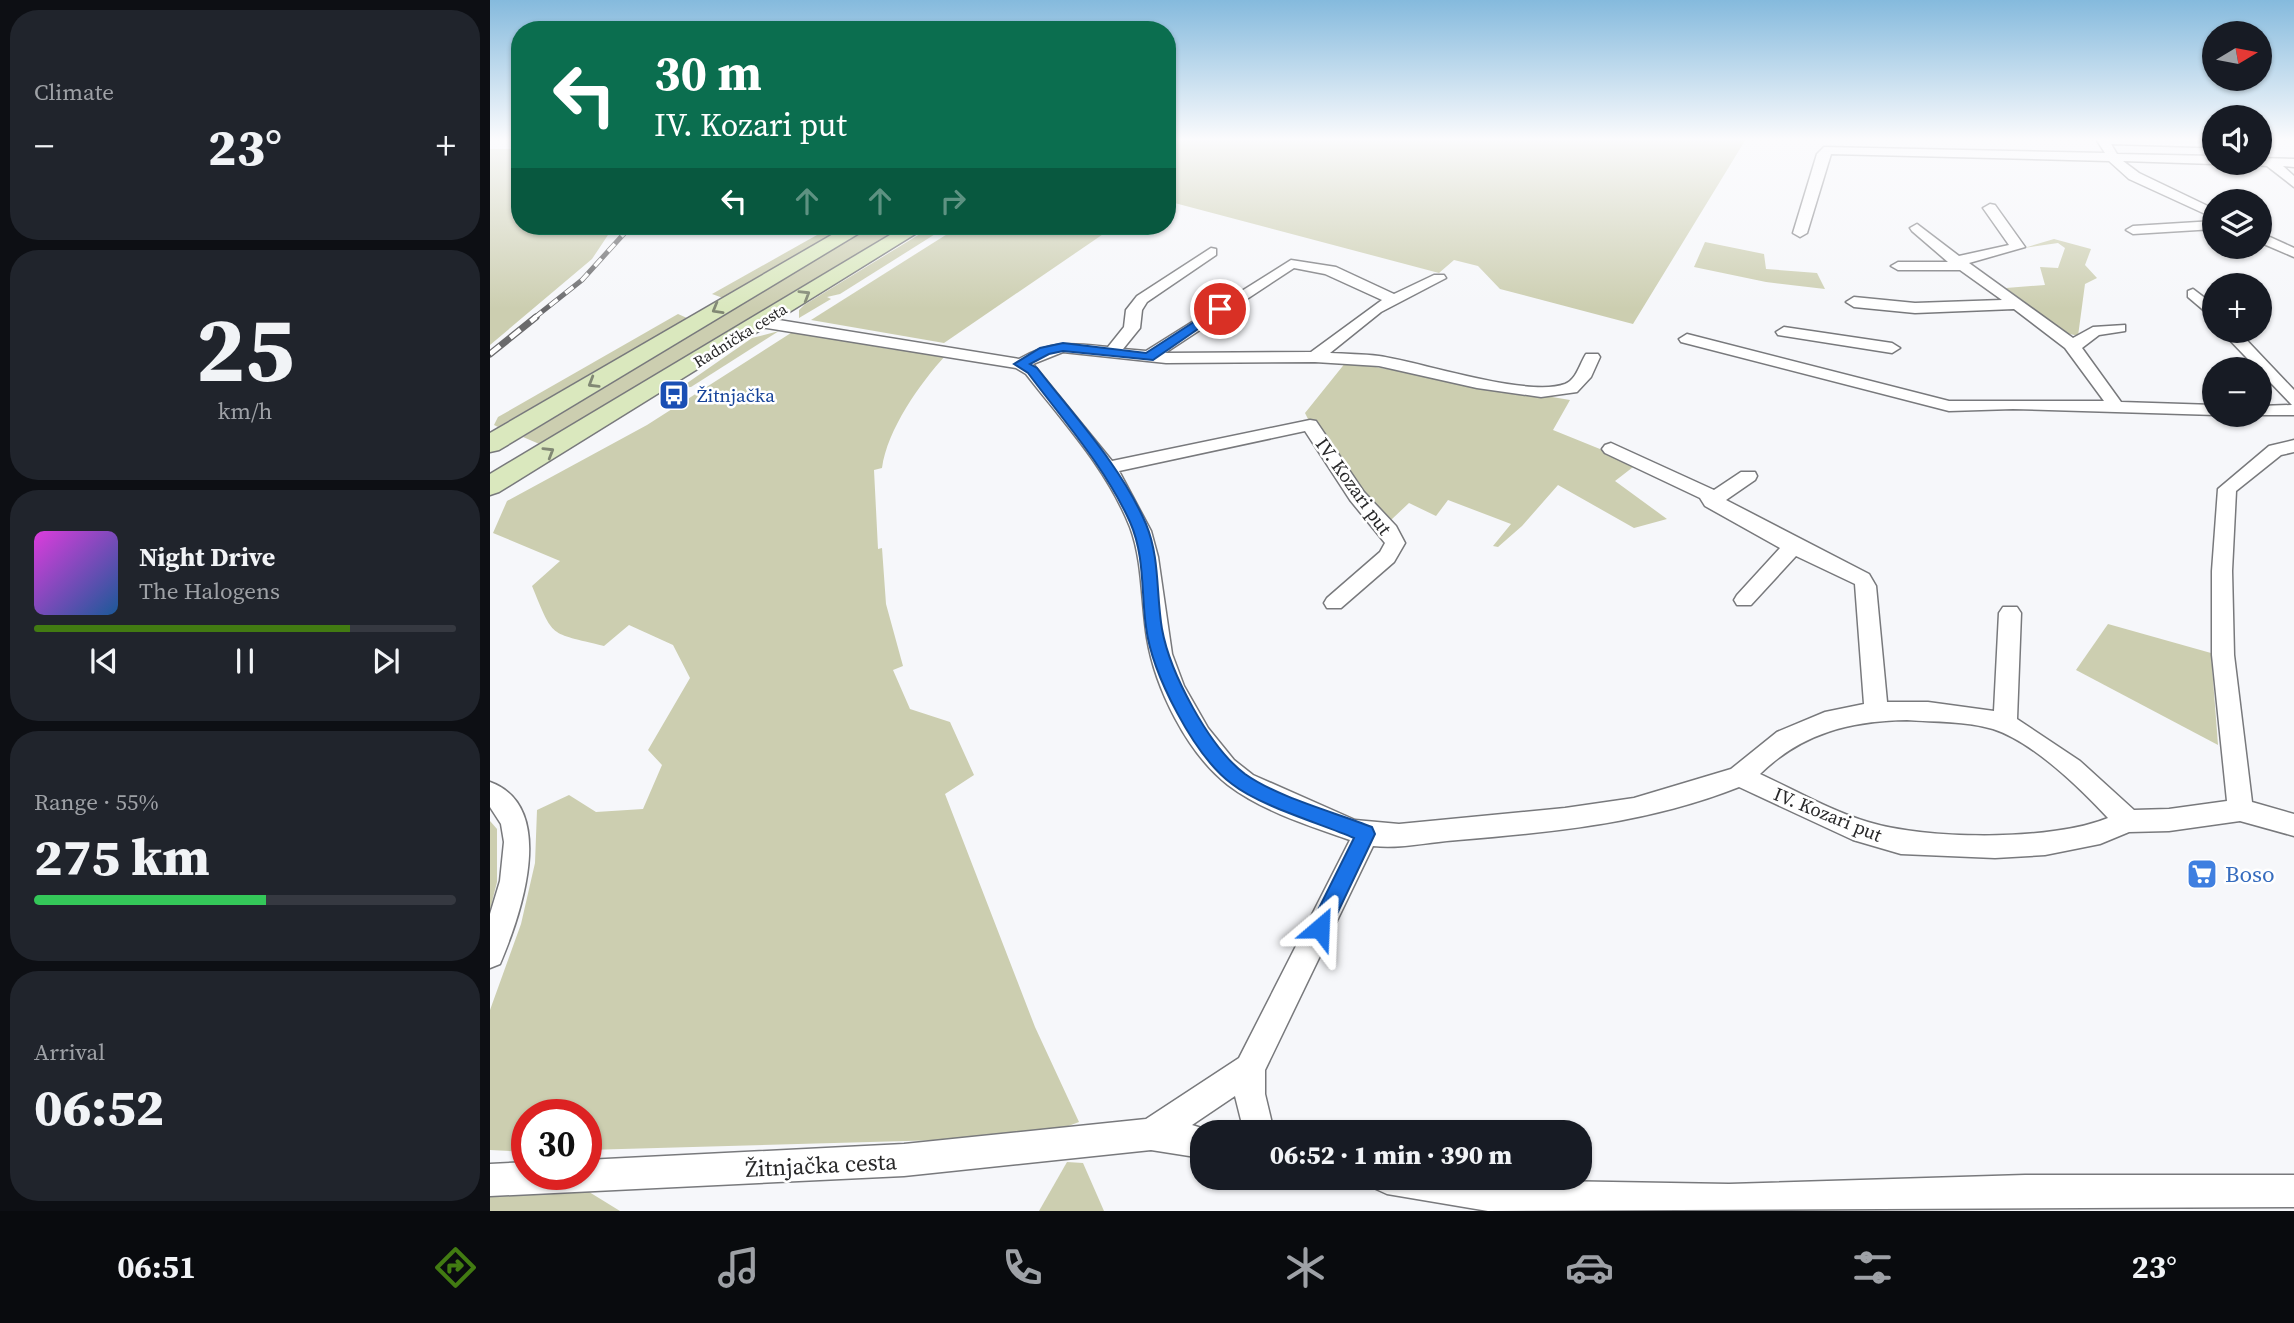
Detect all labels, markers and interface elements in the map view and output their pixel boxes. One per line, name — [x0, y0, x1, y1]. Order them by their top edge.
north arrow — [2202, 21, 2272, 91]
map controls — [2202, 21, 2272, 427]
text: 30 m — [654, 39, 762, 106]
icon: left — [539, 49, 630, 140]
text: Climate — [34, 76, 114, 108]
text: IV. Kozari put — [654, 103, 847, 147]
button: sound — [2202, 105, 2272, 175]
text: 23° — [208, 111, 282, 182]
text: − — [34, 120, 54, 172]
text: + — [436, 120, 456, 172]
icon: left — [715, 182, 753, 220]
icon: ahead — [788, 182, 826, 220]
icon: ahead — [861, 182, 899, 220]
icon: right — [934, 182, 972, 220]
button: layers — [2202, 189, 2272, 259]
button: + — [2202, 273, 2272, 343]
pin — [1190, 279, 1250, 339]
text: 25 — [196, 287, 294, 411]
one-way arrow — [798, 290, 811, 303]
icon: arrive — [1201, 290, 1239, 328]
street label: Radnička cesta — [689, 297, 792, 373]
one-way arrow — [712, 301, 725, 314]
button: − — [2202, 357, 2272, 427]
one-way arrow — [588, 375, 601, 388]
bus stop icon: Žitnjačka — [657, 378, 691, 412]
place label: Žitnjačka — [697, 382, 775, 408]
text: km/h — [218, 395, 272, 427]
street label: IV. Kozari put — [1310, 432, 1399, 541]
one-way arrow — [541, 447, 554, 460]
text: Night Drive — [139, 539, 275, 575]
text: The Halogens — [139, 575, 280, 607]
icon: previous — [85, 642, 123, 680]
icon: pause — [226, 642, 264, 680]
icon: next — [367, 642, 405, 680]
street label: IV. Kozari put — [1770, 780, 1887, 848]
text: Range · 55% — [34, 786, 159, 818]
text: 275 km — [34, 821, 210, 892]
supermarket icon: Boso — [2185, 857, 2219, 891]
place label: Boso — [2225, 858, 2275, 890]
position arrow — [1283, 891, 1357, 965]
text: Arrival — [34, 1036, 105, 1068]
text: 06:52 — [34, 1071, 164, 1142]
speed limit sign: 30 — [511, 1099, 602, 1190]
text: 06:52 · 1 min · 390 m — [1270, 1137, 1512, 1173]
street label: Žitnjačka cesta — [744, 1145, 898, 1185]
icon: directions — [431, 1243, 480, 1292]
icon: music — [714, 1243, 763, 1292]
icon: phone — [998, 1243, 1047, 1292]
icon: climate — [1281, 1243, 1330, 1292]
icon: car — [1565, 1243, 1614, 1292]
icon: filters — [1848, 1243, 1897, 1292]
text: 06:51 — [117, 1245, 196, 1289]
text: 23° — [2132, 1245, 2177, 1289]

